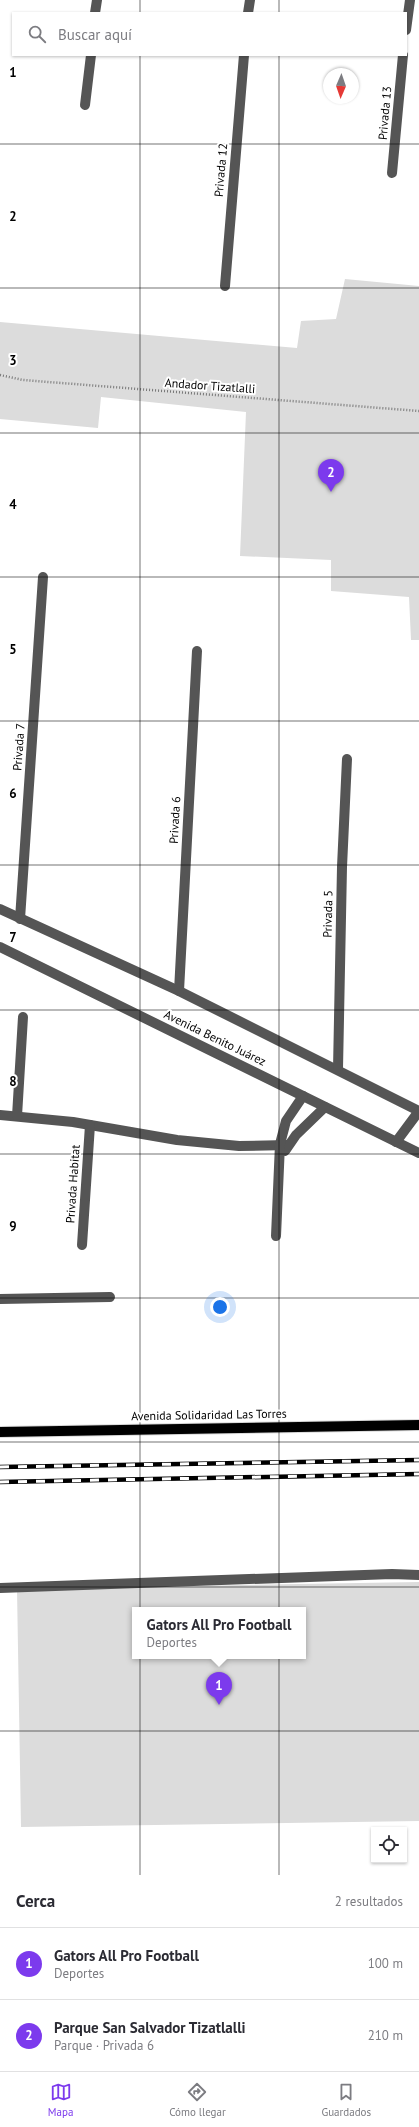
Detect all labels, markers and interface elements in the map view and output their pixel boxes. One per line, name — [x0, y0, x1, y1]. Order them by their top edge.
search box — [12, 12, 407, 56]
icon: search — [26, 23, 48, 45]
text: Buscar aquí — [58, 25, 132, 44]
text: 1 — [9, 64, 17, 81]
north arrow — [323, 68, 359, 104]
street label: Privada 13 — [375, 85, 394, 141]
street label: Privada 12 — [211, 142, 230, 198]
text: 2 — [9, 208, 17, 225]
text: 3 — [9, 352, 17, 369]
street label: Andador Tizatlalli — [164, 375, 256, 396]
pin: 2 — [318, 459, 344, 492]
text: 4 — [9, 496, 17, 513]
text: 5 — [9, 641, 17, 658]
street label: Privada 7 — [9, 723, 28, 771]
text: 6 — [9, 785, 17, 802]
street label: Privada 6 — [166, 796, 183, 844]
street label: Privada 5 — [320, 890, 335, 938]
text: 7 — [9, 929, 17, 946]
street label: Avenida Benito Juárez — [162, 1006, 269, 1069]
text: 8 — [9, 1073, 17, 1090]
street label: Privada Habitat — [62, 1144, 83, 1224]
text: 9 — [9, 1218, 17, 1235]
your location — [210, 1297, 230, 1317]
street label: Avenida Solidaridad Las Torres — [131, 1406, 287, 1423]
popup — [132, 1607, 306, 1659]
text: Gators All Pro Football — [147, 1615, 291, 1634]
text: Deportes — [147, 1634, 197, 1651]
pin: 1 — [206, 1672, 232, 1705]
map controls — [371, 1827, 407, 1863]
button: locate — [371, 1827, 407, 1863]
text: Cerca — [16, 1890, 55, 1912]
text: 2 resultados — [335, 1893, 403, 1910]
text: Gators All Pro Football — [54, 1946, 199, 1965]
text: 1 — [25, 1955, 33, 1972]
text: 100 m — [368, 1955, 403, 1972]
text: Deportes — [54, 1965, 104, 1982]
text: Parque San Salvador Tizatlalli — [54, 2018, 246, 2037]
text: 2 — [25, 2027, 33, 2044]
text: 210 m — [368, 2027, 403, 2044]
text: Parque · Privada 6 — [54, 2037, 154, 2054]
tab: Mapa — [48, 2081, 73, 2119]
tab: Cómo llegar — [169, 2081, 226, 2119]
tab: Guardados — [321, 2081, 371, 2119]

